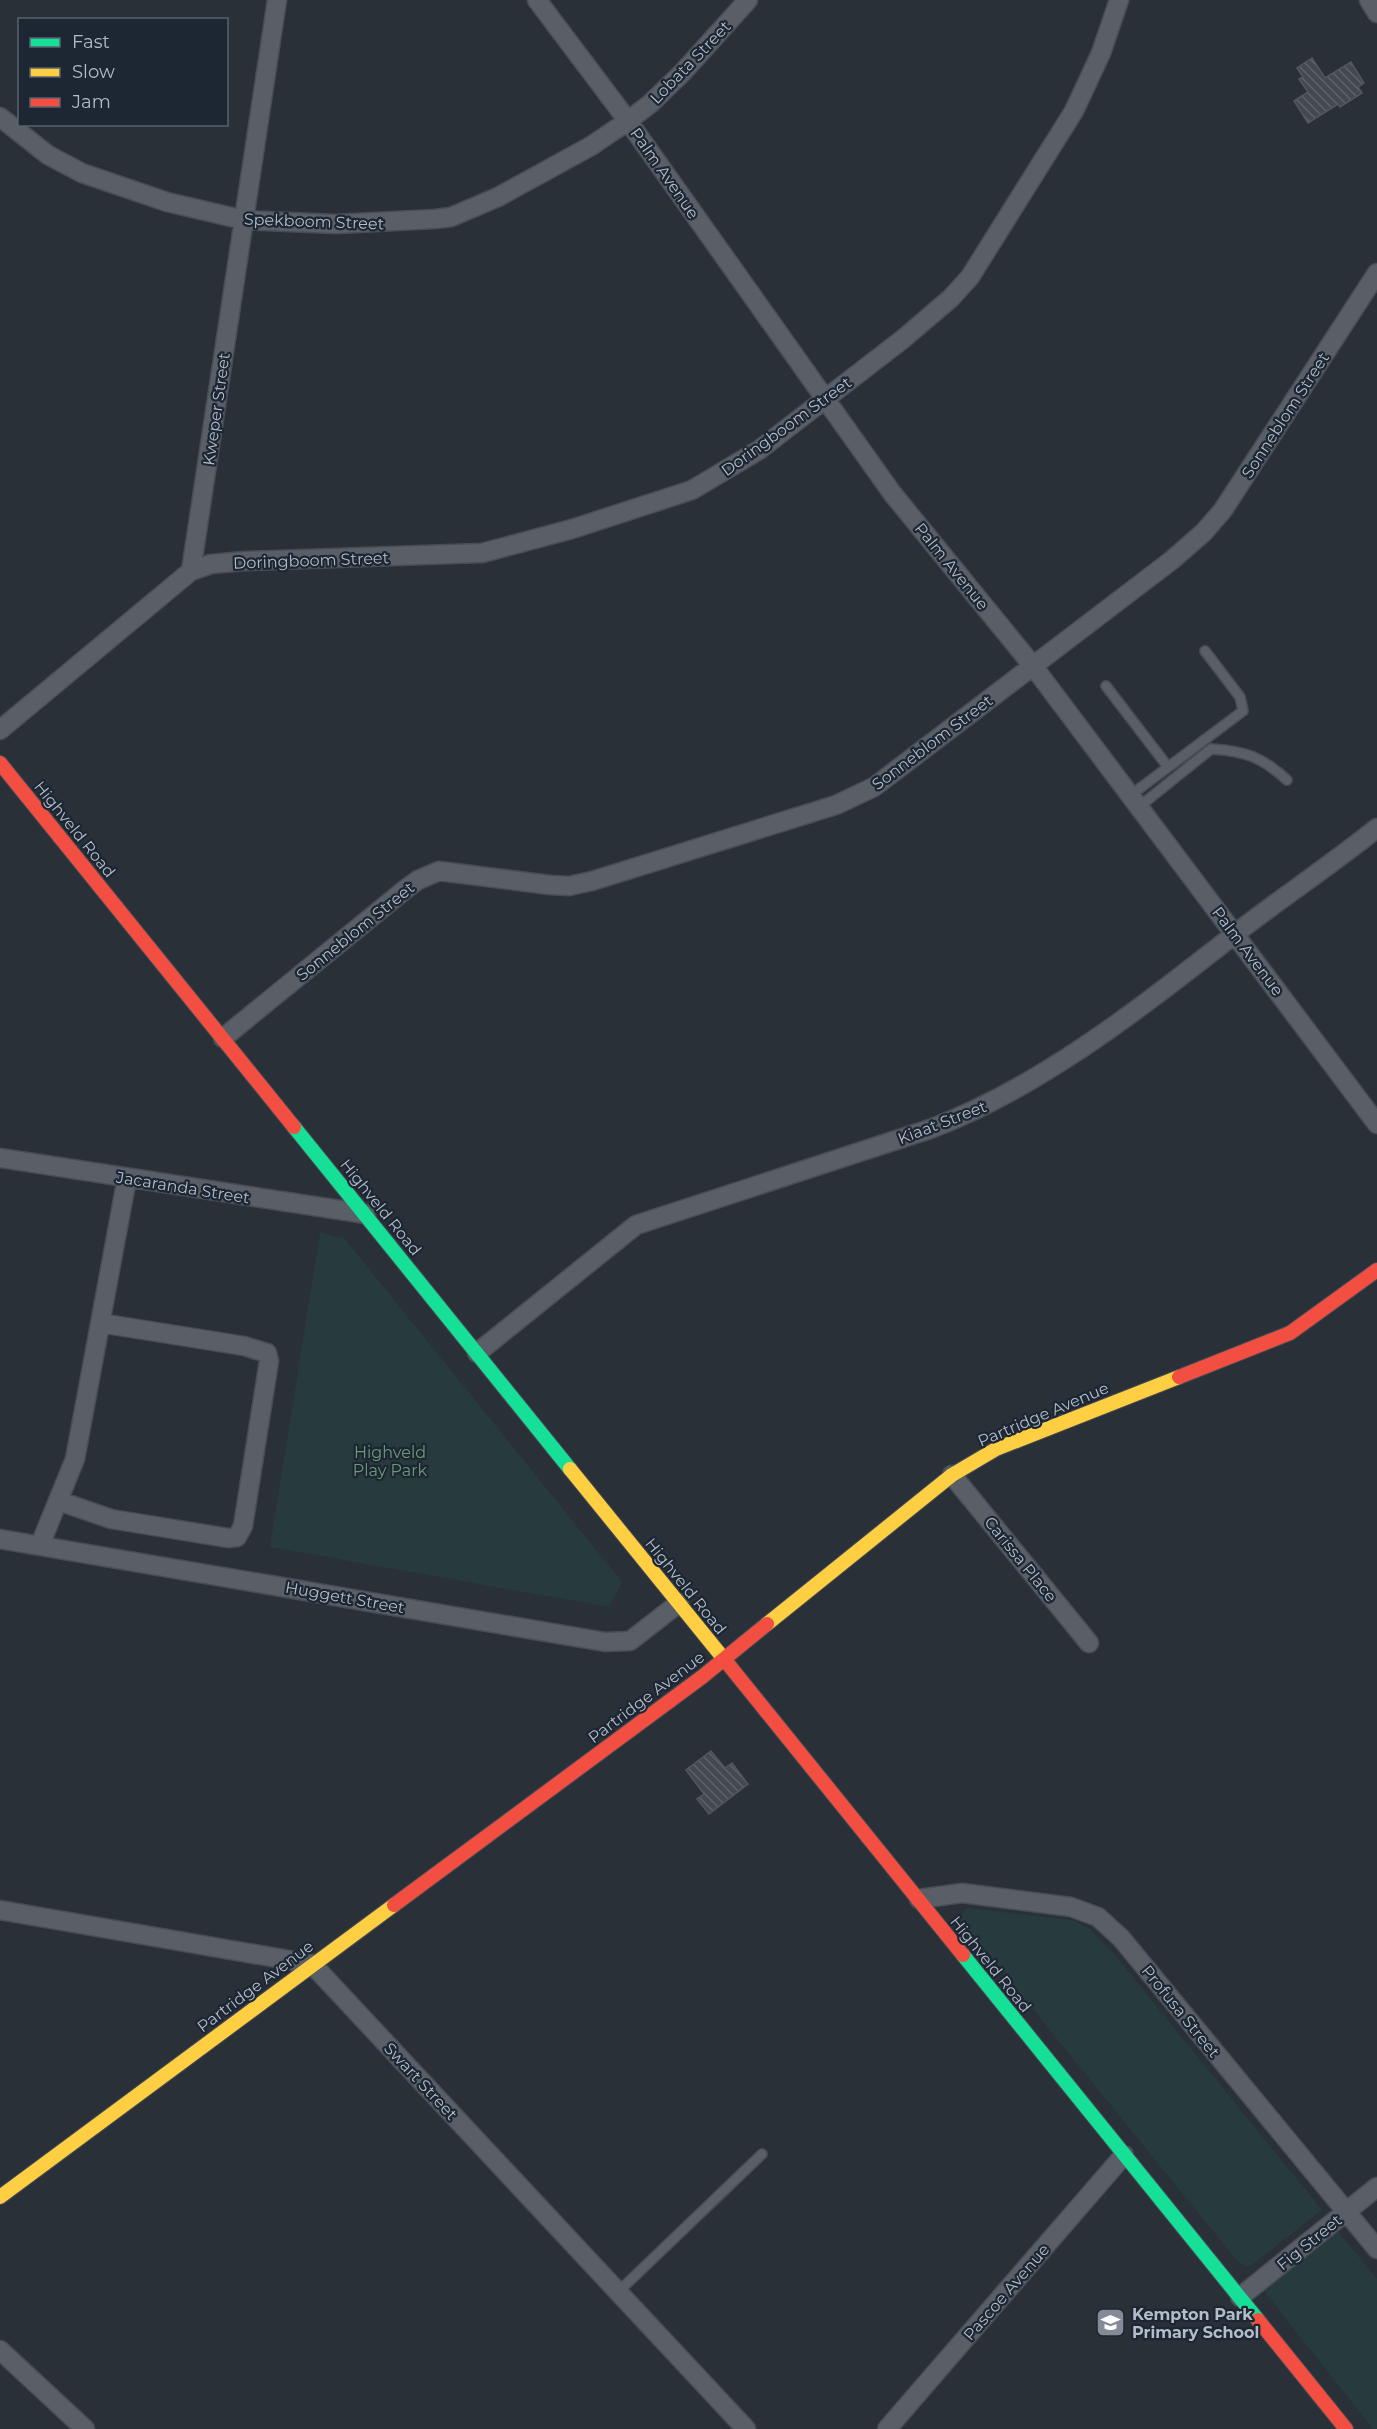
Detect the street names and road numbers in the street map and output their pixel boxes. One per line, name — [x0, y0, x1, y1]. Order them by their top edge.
street label: Lobata Street — [646, 17, 735, 108]
street label: Palm Avenue — [626, 124, 703, 222]
street label: Spekboom Street — [244, 210, 385, 233]
street label: Sonneblom Street — [1238, 349, 1333, 482]
street label: Kweper Street — [199, 351, 234, 467]
street label: Doringboom Street — [718, 373, 855, 480]
street label: Palm Avenue — [911, 519, 993, 614]
street label: Doringboom Street — [233, 548, 390, 573]
street label: Sonneblom Street — [868, 691, 997, 794]
street label: Highveld Road — [30, 777, 119, 881]
street label: Sonneblom Street — [293, 878, 418, 985]
street label: Palm Avenue — [1208, 903, 1287, 1000]
street label: Kiaat Street — [895, 1097, 990, 1148]
street label: Highveld Road — [336, 1155, 425, 1259]
street label: Jacaranda Street — [114, 1167, 251, 1207]
street label: Partridge Avenue — [975, 1378, 1112, 1451]
street label: Carissa Place — [980, 1513, 1061, 1606]
street label: Highveld Road — [641, 1534, 730, 1638]
street label: Huggett Street — [284, 1578, 406, 1617]
street label: Partridge Avenue — [584, 1648, 708, 1747]
street label: Highveld Road — [946, 1912, 1035, 2016]
street label: Partridge Avenue — [193, 1937, 317, 2036]
street label: Profusa Street — [1138, 1961, 1224, 2062]
street label: Swart Street — [380, 2039, 462, 2124]
street label: Fig Street — [1273, 2210, 1346, 2274]
street label: Pascoe Avenue — [959, 2240, 1053, 2344]

